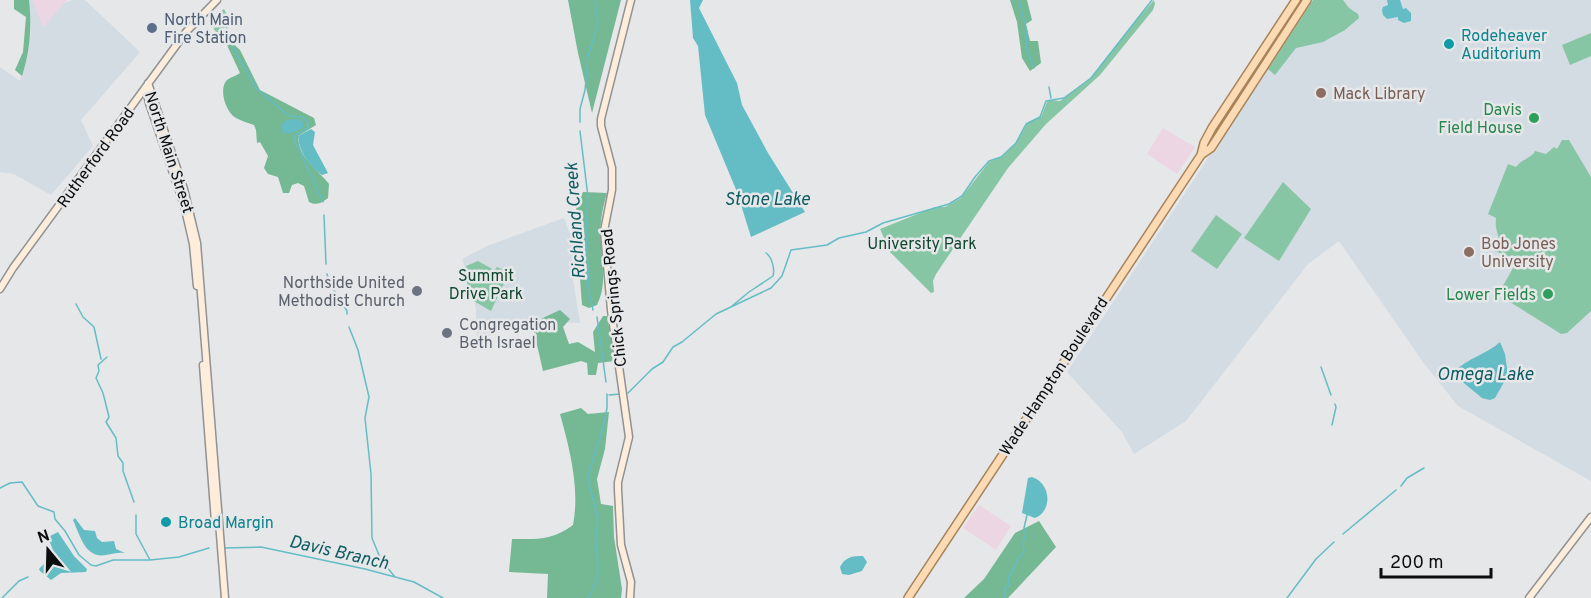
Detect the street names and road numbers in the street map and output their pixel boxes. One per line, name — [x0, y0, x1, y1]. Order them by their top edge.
street label: North Main Street — [139, 89, 197, 216]
street label: Rutherford Road — [54, 104, 140, 212]
street label: Chick Springs Road — [598, 228, 632, 368]
street label: Wade Hampton Boulevard — [996, 294, 1113, 460]

